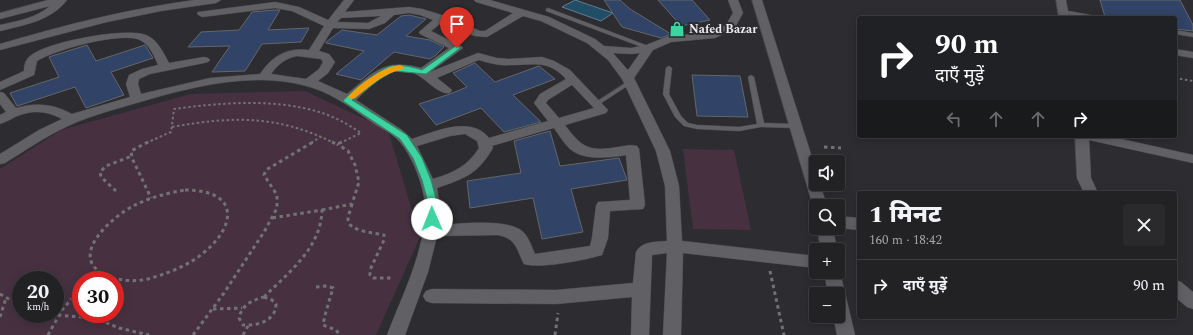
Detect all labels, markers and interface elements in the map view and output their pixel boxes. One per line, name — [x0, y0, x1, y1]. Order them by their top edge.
pin — [440, 7.0, 474, 48]
icon: arrive — [446, 13, 468, 35]
shop icon: Nafed Bazar — [668, 20, 686, 38]
place label: Nafed Bazar — [689, 20, 758, 39]
text: 90 m — [935, 23, 999, 66]
icon: right — [869, 32, 921, 84]
text: दाएँ मुड़ें — [935, 62, 984, 89]
icon: left — [943, 108, 965, 130]
icon: ahead — [985, 108, 1007, 130]
icon: ahead — [1027, 108, 1049, 130]
icon: right — [1069, 108, 1091, 130]
map controls — [809, 155, 845, 323]
button: sound — [809, 155, 845, 191]
text: 1 मिनट — [869, 197, 941, 233]
position arrow — [411, 198, 453, 240]
button: search — [809, 199, 845, 235]
button: close — [1123, 204, 1165, 246]
text: 160 m · 18:42 — [869, 230, 942, 250]
button: + — [809, 243, 845, 279]
speed limit sign: 30 — [72, 271, 124, 323]
text: दाएँ मुड़ें — [903, 274, 947, 297]
text: 90 m — [1133, 274, 1165, 297]
icon: right — [869, 275, 891, 297]
text: 20 — [27, 277, 49, 307]
button: − — [809, 287, 845, 323]
text: km/h — [27, 299, 49, 315]

